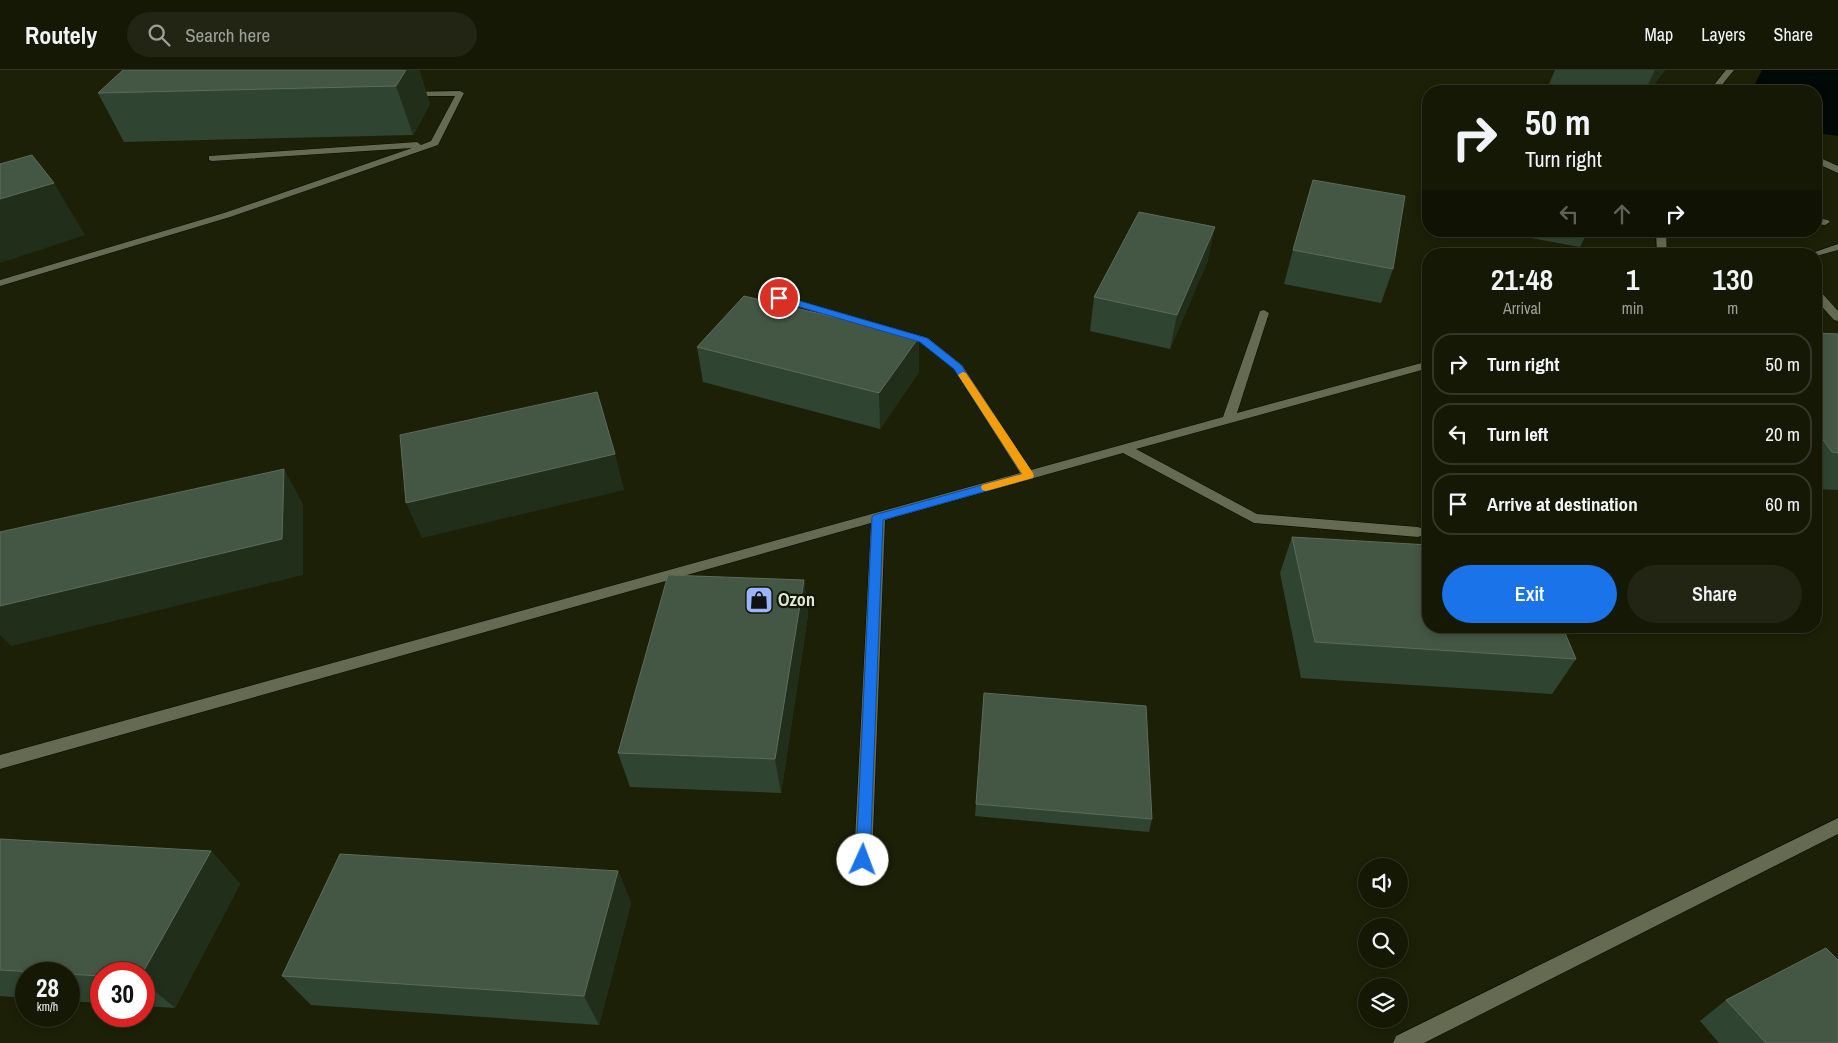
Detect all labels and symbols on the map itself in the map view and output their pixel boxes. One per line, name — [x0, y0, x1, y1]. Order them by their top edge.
pin — [758, 277, 800, 319]
shop icon: Ozon — [744, 585, 774, 615]
place label: Ozon — [778, 587, 815, 612]
position arrow — [836, 833, 888, 885]
speed limit sign: 30 — [90, 962, 155, 1027]

